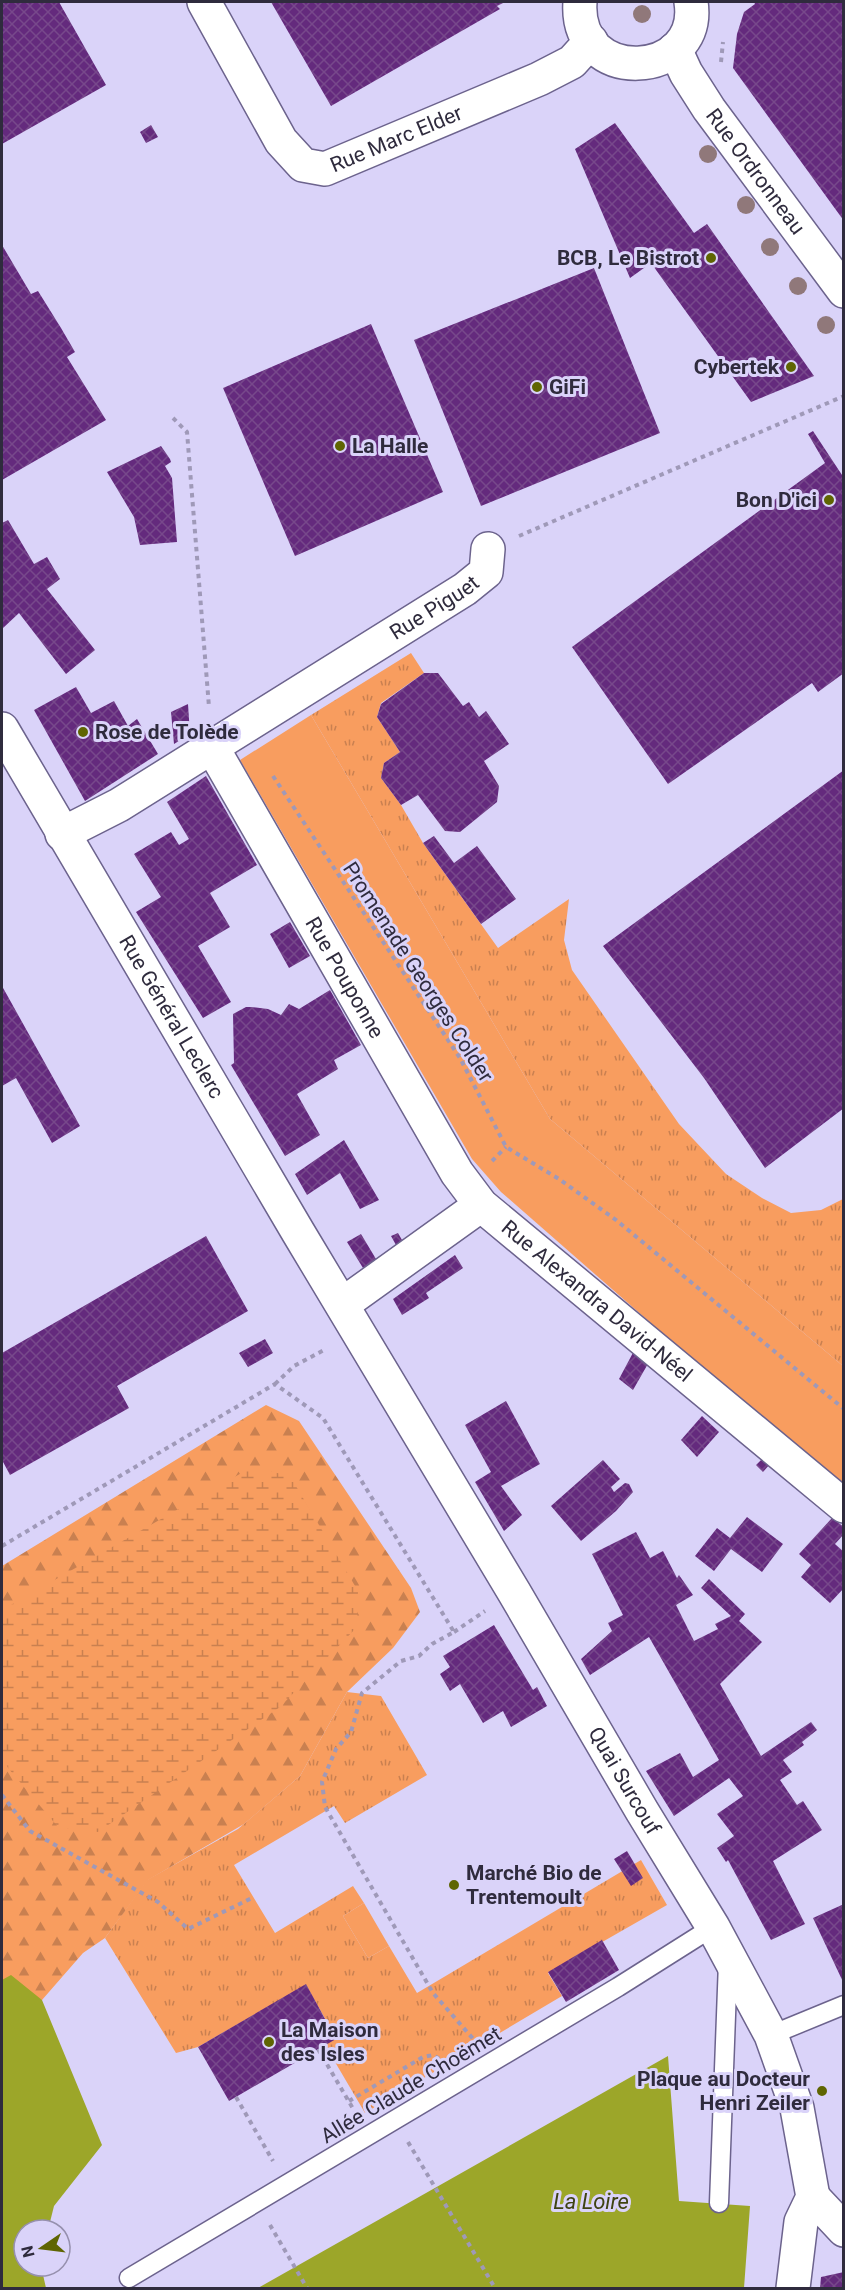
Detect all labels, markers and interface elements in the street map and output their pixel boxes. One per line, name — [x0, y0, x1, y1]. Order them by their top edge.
street label: Rue Marc Elder — [327, 101, 466, 177]
street label: Rue Ordronneau — [701, 104, 810, 239]
place label: BCB, Le Bistrot — [557, 246, 699, 270]
marker: BCB, Le Bistrot — [704, 251, 718, 265]
place label: Cybertek — [694, 355, 780, 379]
marker: Cybertek — [784, 360, 798, 374]
place label: GiFi — [549, 375, 586, 399]
marker: GiFi — [530, 380, 544, 394]
place label: La Halle — [352, 434, 428, 458]
marker: La Halle — [333, 439, 347, 453]
place label: Bon D'ici — [736, 488, 817, 512]
marker: Bon D'ici — [822, 493, 836, 507]
street label: Rue Piguet — [386, 570, 484, 645]
place label: Rose de Tolède — [95, 720, 239, 744]
marker: Rose de Tolède — [76, 725, 90, 739]
street label: Promenade Georges Colder — [338, 858, 498, 1086]
street label: Rue Pouponne — [300, 913, 389, 1042]
street label: Rue Général Leclerc — [114, 931, 229, 1103]
street label: Rue Alexandra David-Néel — [497, 1215, 697, 1387]
street label: Quai Surcouf — [583, 1723, 666, 1839]
place label: Marché Bio de Trentemoult — [466, 1861, 602, 1909]
marker: Marché Bio de Trentemoult — [447, 1878, 461, 1892]
place label: La Maison des Isles — [281, 2018, 378, 2066]
street label: Allée Claude Choëmet — [316, 2022, 506, 2148]
marker: La Maison des Isles — [262, 2035, 276, 2049]
place label: Plaque au Docteur Henri Zeiler — [637, 2067, 810, 2115]
marker: Plaque au Docteur Henri Zeiler — [815, 2084, 829, 2098]
water label: La Loire — [553, 2189, 629, 2214]
north arrow — [12, 2218, 72, 2278]
text: N — [17, 2244, 39, 2259]

